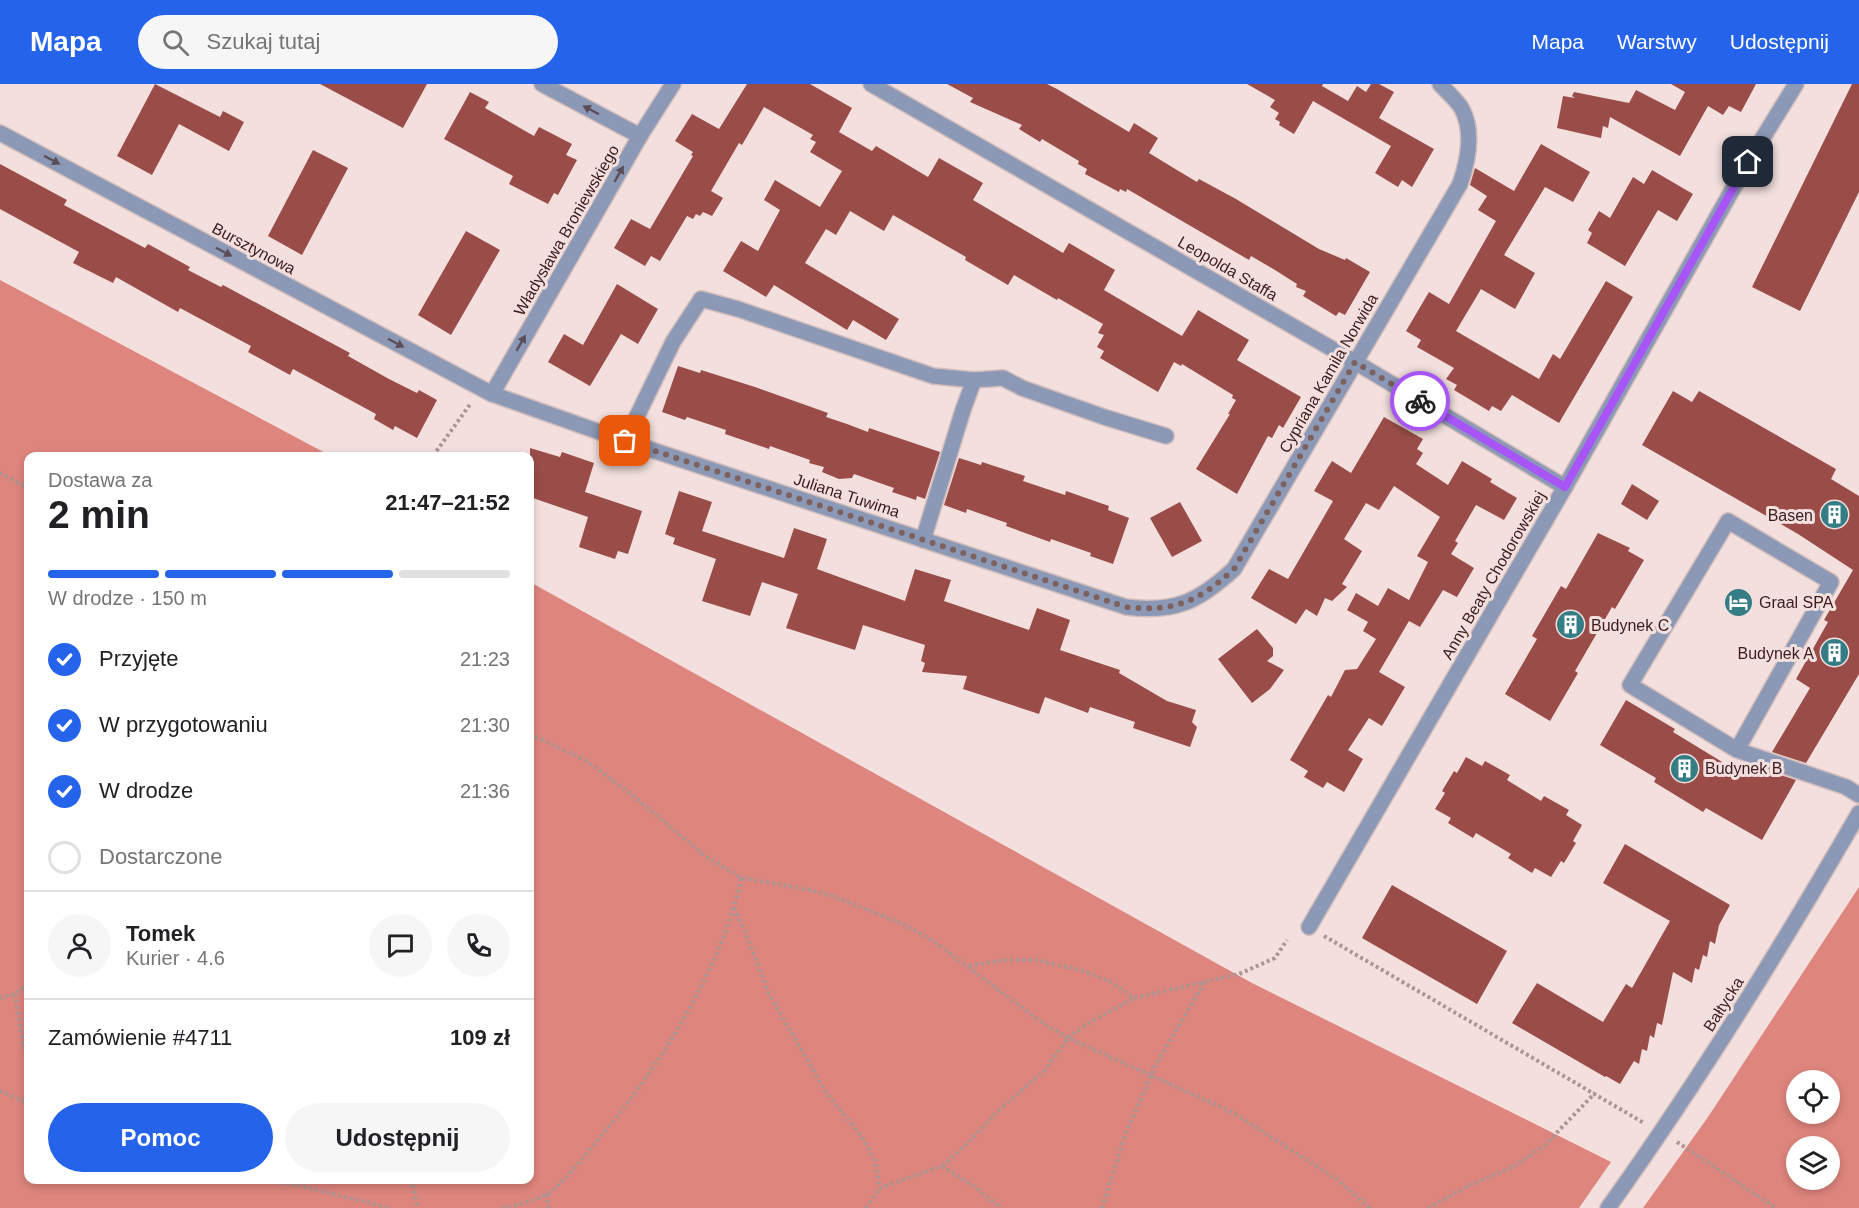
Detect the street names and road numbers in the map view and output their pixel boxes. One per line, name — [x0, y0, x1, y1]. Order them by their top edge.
street label: Władysława Broniewskiego — [511, 142, 622, 318]
street label: Bursztynowa — [209, 219, 298, 277]
street label: Leopolda Staffa — [1175, 233, 1280, 304]
street label: Cypriana Kamila Norwida — [1276, 291, 1381, 456]
street label: Juliana Tuwima — [792, 470, 902, 521]
street label: Anny Beaty Chodorowskiej — [1438, 488, 1549, 662]
street label: Bałtycka — [1700, 974, 1747, 1034]

